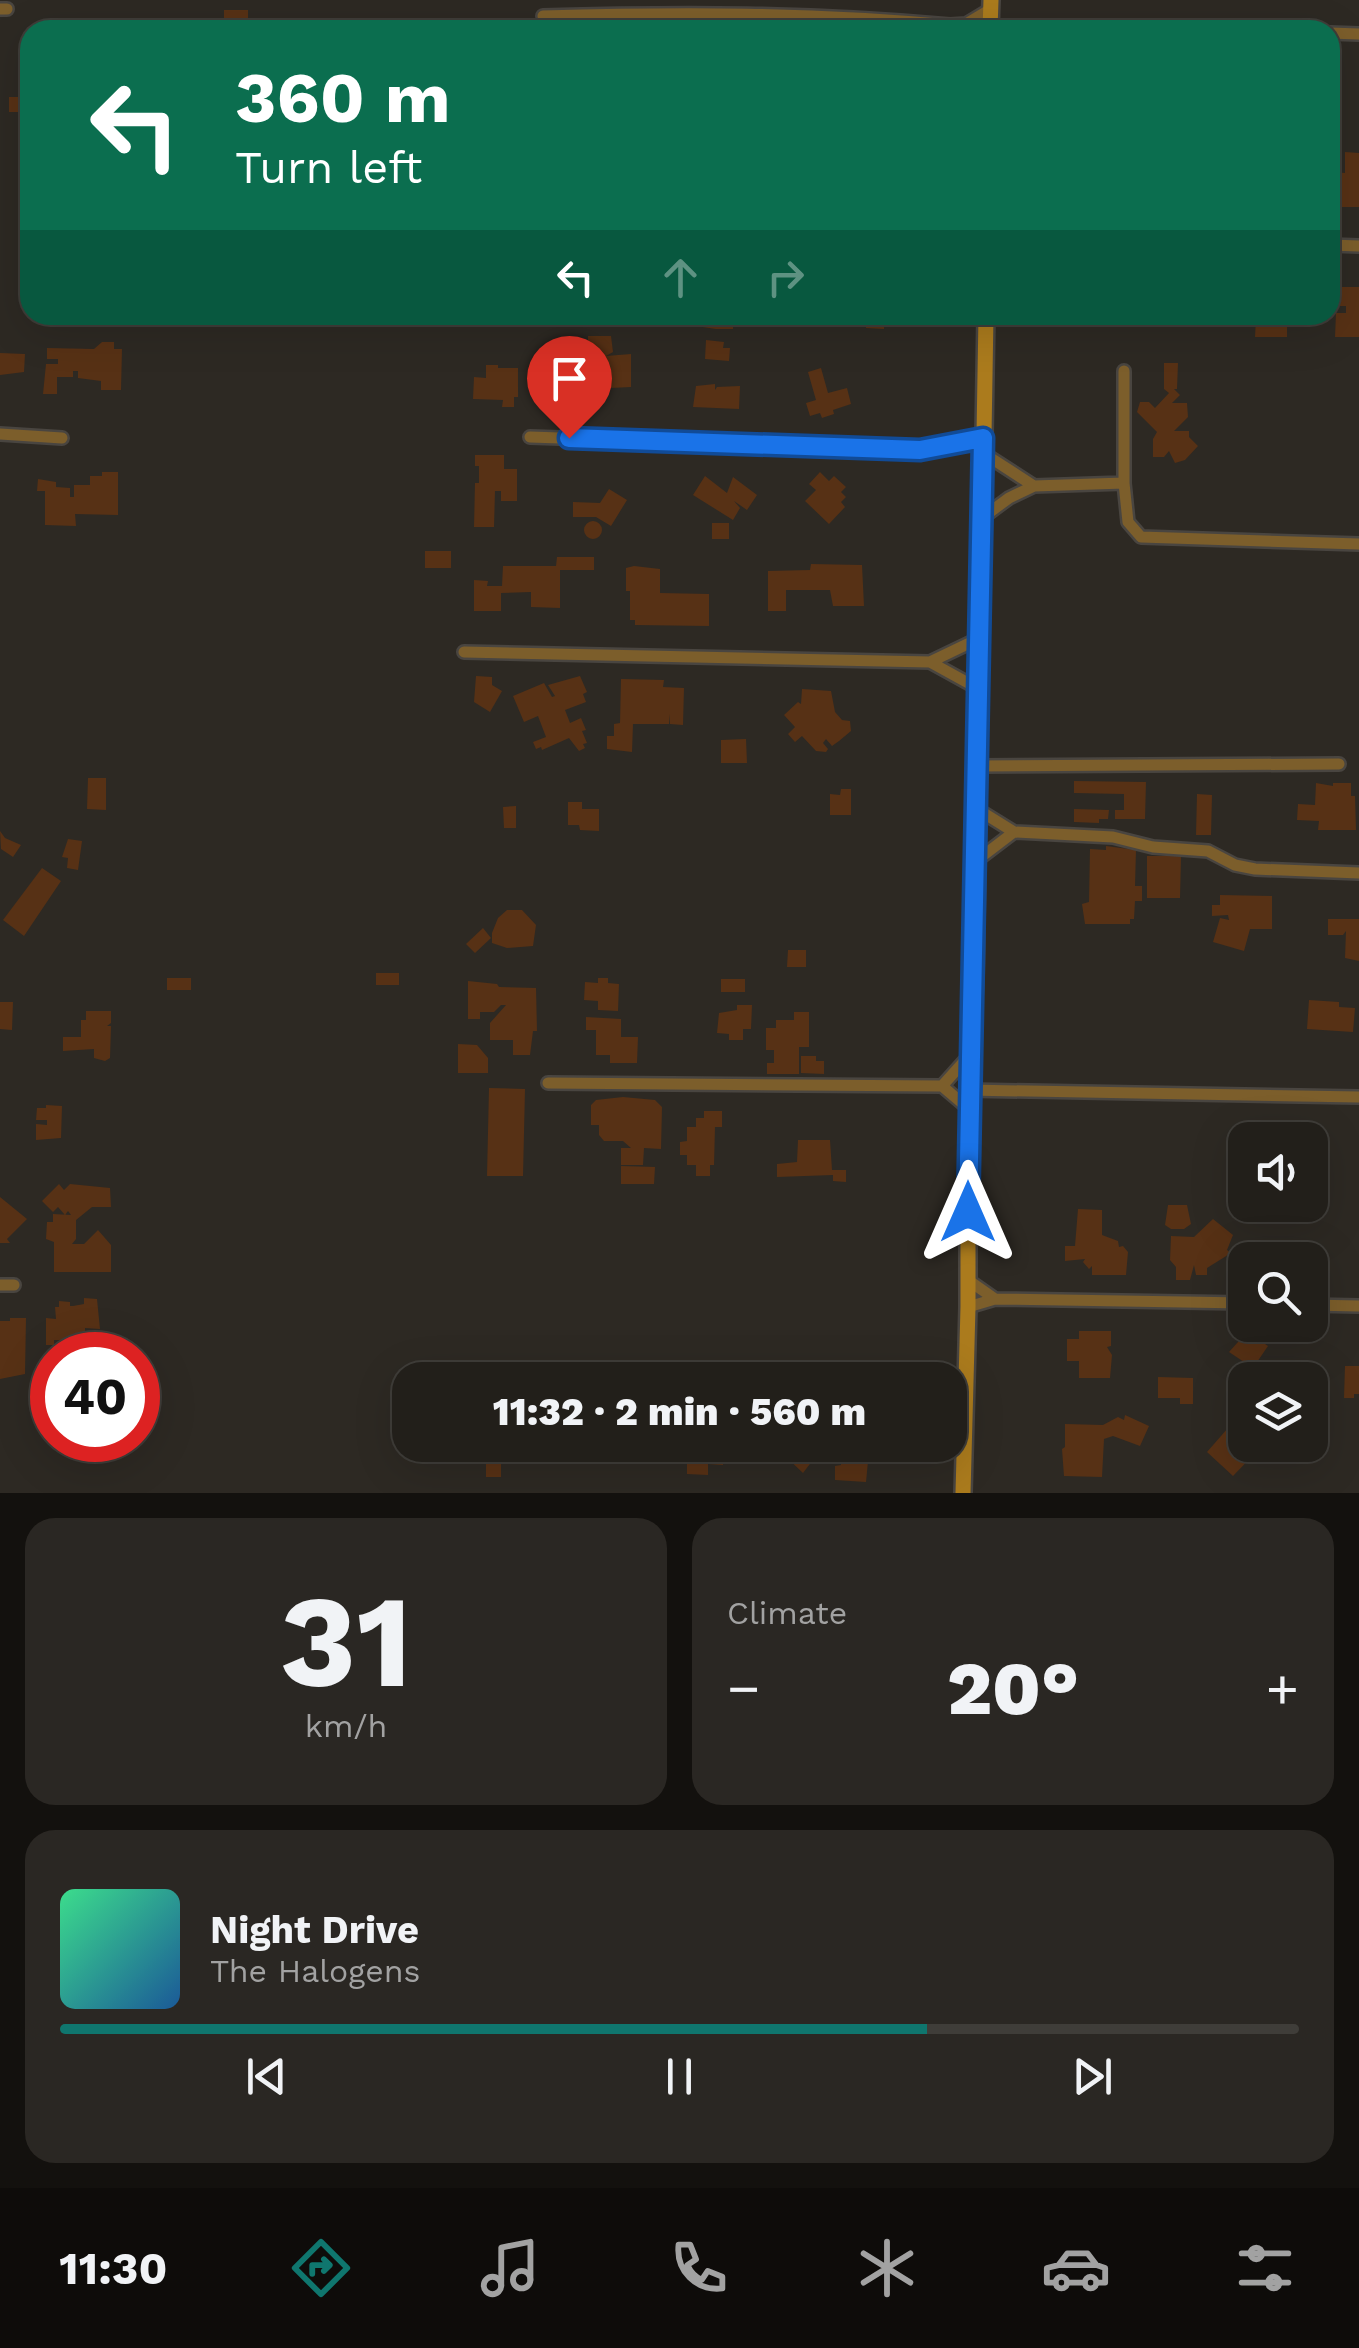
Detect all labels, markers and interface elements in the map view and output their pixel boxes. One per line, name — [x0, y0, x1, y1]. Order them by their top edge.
text: 360 m — [235, 57, 451, 139]
icon: left — [70, 60, 200, 190]
text: Turn left — [235, 141, 422, 194]
icon: left — [548, 250, 603, 305]
icon: ahead — [653, 250, 708, 305]
icon: right — [758, 250, 813, 305]
pin — [527, 336, 612, 439]
icon: arrive — [542, 351, 597, 406]
map controls — [1228, 1122, 1328, 1462]
button: sound — [1228, 1122, 1328, 1222]
position arrow — [916, 1160, 1020, 1264]
button: search — [1228, 1242, 1328, 1342]
speed limit sign: 40 — [30, 1332, 160, 1462]
button: layers — [1228, 1362, 1328, 1462]
text: 11:32 · 2 min · 560 m — [493, 1390, 866, 1434]
text: 31 — [279, 1565, 413, 1718]
text: Climate — [727, 1594, 847, 1632]
text: 20° — [947, 1644, 1079, 1732]
text: − — [727, 1656, 760, 1720]
text: + — [1266, 1656, 1299, 1720]
text: km/h — [305, 1707, 387, 1745]
text: Night Drive — [210, 1908, 419, 1952]
text: The Halogens — [210, 1952, 420, 1990]
icon: previous — [239, 2049, 294, 2104]
icon: pause — [652, 2049, 707, 2104]
icon: next — [1065, 2049, 1120, 2104]
icon: directions — [286, 2233, 356, 2303]
icon: music — [475, 2233, 545, 2303]
icon: phone — [664, 2233, 734, 2303]
icon: climate — [852, 2233, 922, 2303]
icon: car — [1041, 2233, 1111, 2303]
icon: filters — [1230, 2233, 1300, 2303]
text: 11:30 — [59, 2242, 167, 2295]

